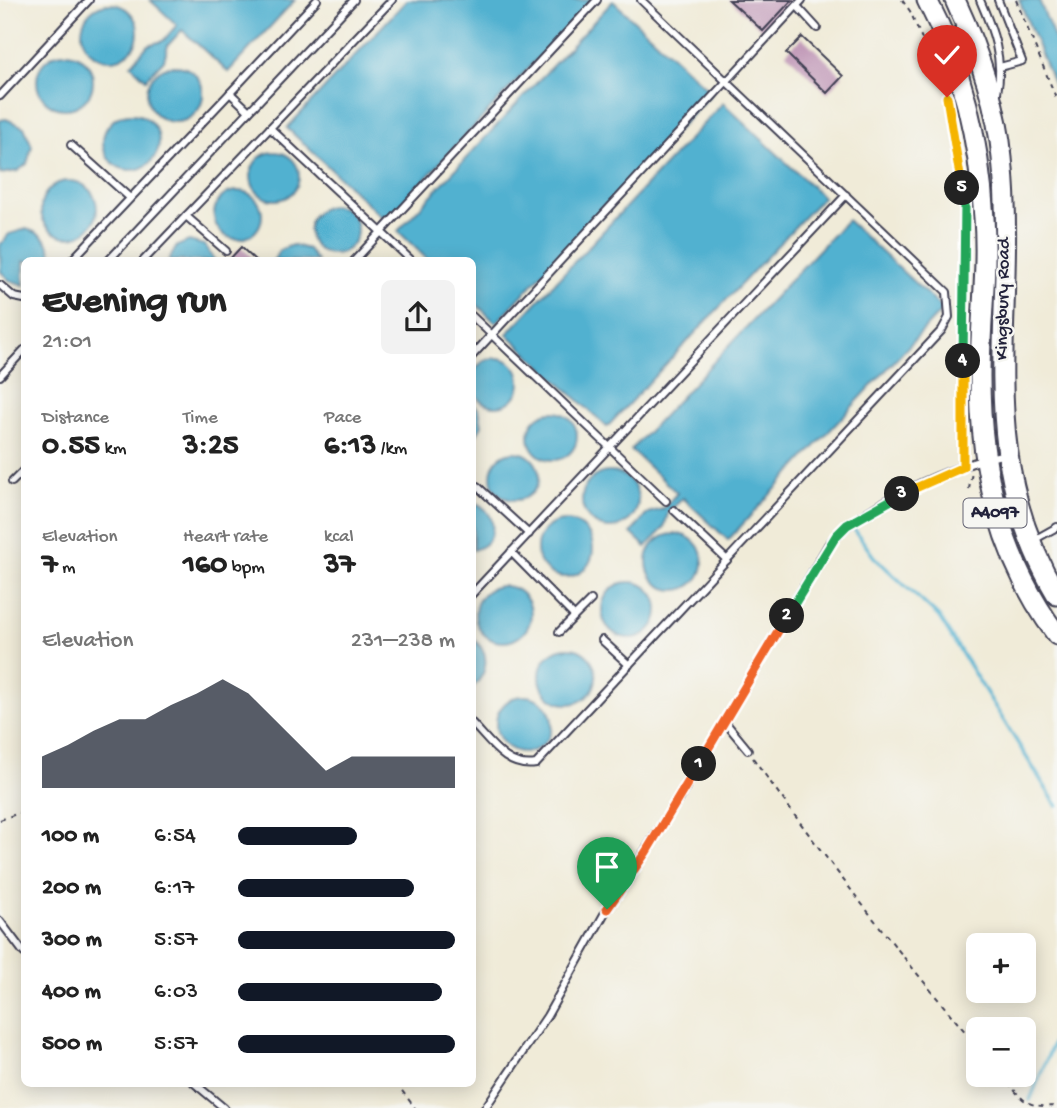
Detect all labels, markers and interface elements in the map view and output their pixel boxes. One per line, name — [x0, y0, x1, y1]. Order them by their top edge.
pin — [917, 25, 977, 97]
icon: check — [928, 36, 966, 74]
pin: 5 — [944, 170, 979, 206]
text: 5 — [957, 176, 967, 199]
street label: Kingsbury Road — [991, 236, 1017, 360]
button: share — [381, 280, 455, 354]
text: Evening run — [42, 281, 226, 325]
text: 21:01 — [42, 329, 92, 356]
pin: 4 — [946, 344, 981, 378]
text: 4 — [958, 349, 967, 372]
text: Distance — [42, 407, 109, 430]
text: Time — [183, 407, 218, 430]
text: Pace — [324, 407, 361, 430]
text: 0.55 — [42, 430, 100, 465]
text: 3:25 — [183, 430, 238, 465]
text: 6:13 — [324, 430, 376, 465]
text: km — [100, 438, 126, 461]
text: /km — [376, 438, 407, 461]
pin: 3 — [884, 476, 920, 512]
text: 3 — [897, 482, 906, 505]
road number: A4097 — [964, 499, 1026, 528]
text: Elevation — [42, 526, 118, 549]
text: Heart rate — [183, 526, 268, 549]
text: kcal — [324, 526, 354, 549]
text: 7 — [42, 549, 58, 584]
text: 160 — [183, 549, 227, 584]
text: 37 — [324, 549, 355, 584]
text: m — [58, 557, 76, 580]
text: bpm — [227, 557, 265, 580]
pin: 2 — [770, 598, 804, 634]
text: 2 — [782, 604, 791, 627]
text: Elevation — [42, 628, 133, 655]
text: 231–238 m — [351, 628, 455, 655]
pin: 1 — [682, 746, 716, 782]
text: 1 — [695, 752, 702, 775]
text: 100 m — [42, 823, 99, 850]
text: 6:54 — [154, 823, 196, 850]
pin — [577, 837, 637, 909]
icon: arrive — [588, 848, 626, 886]
text: 200 m — [42, 875, 101, 902]
text: 6:17 — [154, 875, 194, 902]
text: 300 m — [42, 927, 102, 954]
text: 5:57 — [154, 927, 197, 954]
map controls — [966, 933, 1036, 1087]
button: + — [966, 933, 1036, 1003]
text: 400 m — [42, 979, 101, 1006]
text: 6:03 — [154, 979, 198, 1006]
button: − — [966, 1017, 1036, 1087]
text: 500 m — [42, 1031, 102, 1058]
text: 5:57 — [154, 1031, 197, 1058]

